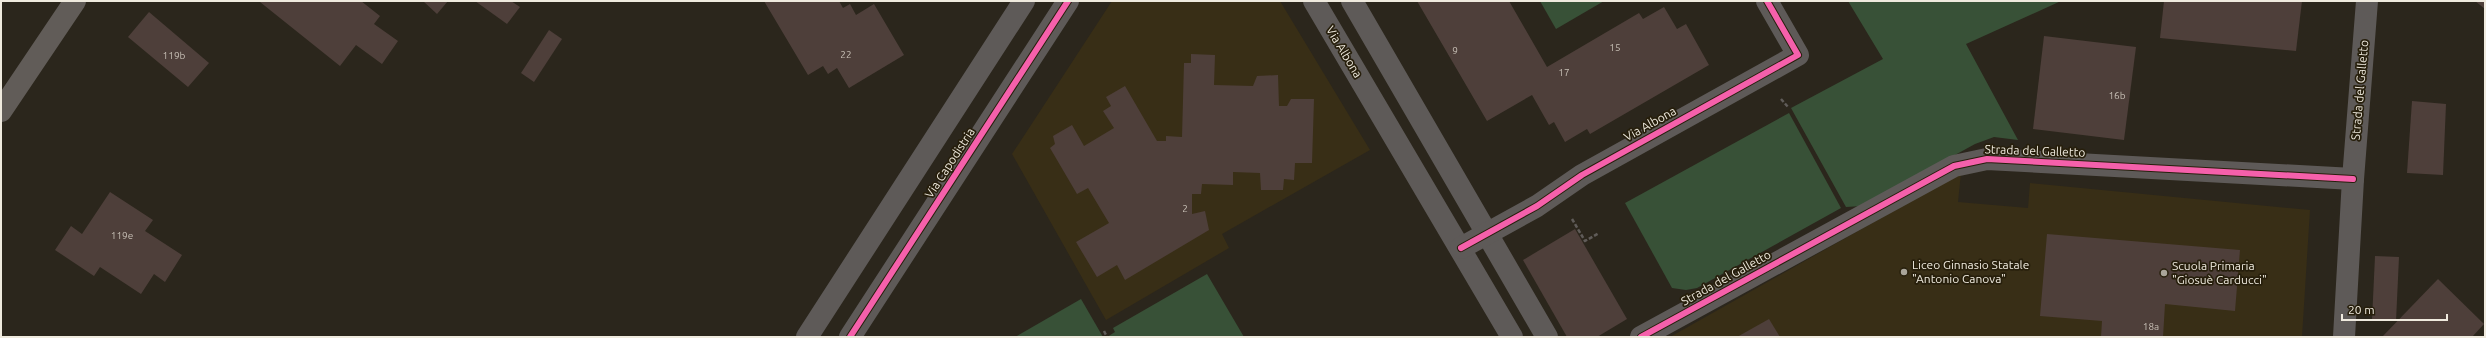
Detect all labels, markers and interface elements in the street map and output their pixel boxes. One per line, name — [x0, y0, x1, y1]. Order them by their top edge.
street label: Via Albona — [1324, 24, 1365, 80]
street label: Strada del Galletto — [2349, 39, 2370, 141]
house number: 15 — [1609, 42, 1621, 53]
house number: 9 — [1452, 45, 1458, 56]
house number: 22 — [840, 49, 852, 60]
house number: 119b — [163, 50, 186, 61]
house number: 17 — [1558, 67, 1570, 78]
house number: 16b — [2108, 90, 2126, 101]
street label: Via Albona — [1621, 104, 1678, 143]
street label: Via Capodistria — [922, 125, 977, 200]
street label: Strada del Galletto — [1984, 142, 2086, 159]
house number: 2 — [1182, 203, 1188, 214]
house number: 119e — [111, 230, 133, 241]
street label: Strada del Galletto — [1679, 247, 1773, 308]
place label: Liceo Ginnasio Statale "Antonio Canova" — [1912, 258, 2029, 285]
place label: Scuola Primaria "Giosuè Carducci" — [2172, 259, 2267, 286]
marker: Liceo Ginnasio Statale "Antonio Canova" — [1899, 267, 1909, 277]
marker: Scuola Primaria "Giosuè Carducci" — [2159, 268, 2169, 278]
scale bar — [2342, 296, 2447, 322]
text: 20 m — [2348, 303, 2375, 316]
house number: 18a — [2143, 321, 2159, 332]

